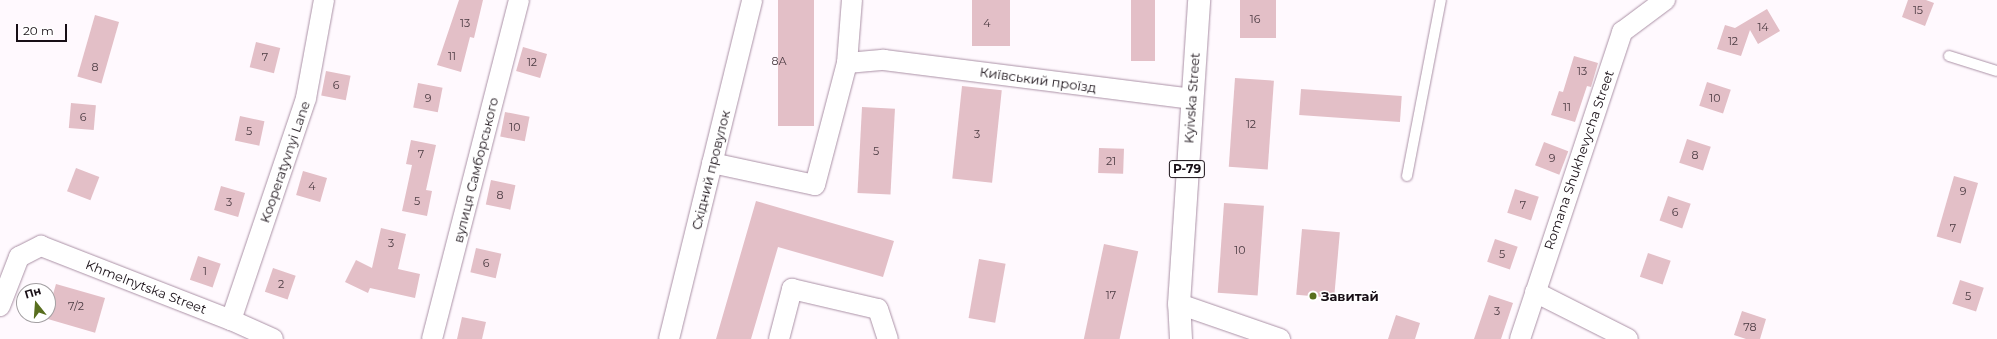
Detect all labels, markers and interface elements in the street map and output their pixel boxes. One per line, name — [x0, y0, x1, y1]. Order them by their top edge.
house number: 15 — [1913, 3, 1923, 17]
house number: 16 — [1250, 12, 1260, 26]
scale bar — [18, 16, 69, 42]
house number: 13 — [460, 16, 470, 30]
house number: 4 — [983, 16, 991, 30]
house number: 14 — [1757, 20, 1769, 34]
text: 20 m — [23, 23, 54, 38]
house number: 12 — [1728, 34, 1738, 48]
house number: 11 — [448, 49, 456, 63]
house number: 7 — [262, 50, 268, 64]
street label: Kyivska Street — [1181, 52, 1203, 144]
house number: 8А — [771, 54, 787, 68]
house number: 12 — [527, 55, 537, 69]
house number: 8 — [91, 60, 99, 74]
street label: Київський проїзд — [979, 64, 1097, 96]
house number: 13 — [1577, 64, 1587, 78]
street label: Romana Shukhevycha Street — [1541, 68, 1617, 252]
house number: 6 — [333, 78, 339, 92]
house number: 9 — [425, 91, 431, 105]
house number: 10 — [1709, 91, 1721, 105]
street label: вулиця Самборського — [450, 96, 502, 244]
street label: Kooperatyvnyi Lane — [257, 99, 313, 225]
house number: 11 — [1563, 100, 1571, 114]
street label: Східний провулок — [689, 109, 733, 231]
house number: 6 — [80, 110, 86, 124]
house number: 12 — [1246, 117, 1256, 131]
house number: 10 — [509, 120, 521, 134]
house number: 5 — [246, 124, 252, 138]
house number: 3 — [974, 127, 980, 141]
house number: 5 — [873, 144, 879, 158]
house number: 7 — [418, 147, 424, 161]
house number: 8 — [1691, 148, 1699, 162]
house number: 9 — [1549, 151, 1555, 165]
house number: 21 — [1106, 154, 1116, 168]
road number: Р-79 — [1168, 159, 1206, 179]
house number: 4 — [308, 179, 316, 193]
house number: 9 — [1960, 184, 1966, 198]
house number: 8 — [496, 188, 504, 202]
house number: 5 — [414, 194, 420, 208]
house number: 3 — [226, 195, 232, 209]
house number: 7 — [1520, 198, 1526, 212]
house number: 6 — [1672, 205, 1678, 219]
house number: 7 — [1950, 221, 1956, 235]
house number: 3 — [388, 236, 394, 250]
house number: 10 — [1234, 243, 1246, 257]
house number: 5 — [1499, 247, 1505, 261]
house number: 6 — [483, 256, 489, 270]
street label: Khmelnytska Street — [83, 257, 209, 317]
house number: 1 — [203, 264, 207, 278]
house number: 2 — [278, 277, 284, 291]
north arrow — [16, 283, 56, 323]
text: Пн — [23, 283, 43, 302]
house number: 17 — [1106, 288, 1116, 302]
place label: Завитай — [1321, 288, 1379, 304]
house number: 5 — [1965, 289, 1971, 303]
marker: Завитай — [1308, 291, 1318, 301]
house number: 7/2 — [68, 299, 84, 313]
house number: 3 — [1494, 304, 1500, 318]
house number: 78 — [1743, 320, 1757, 334]

